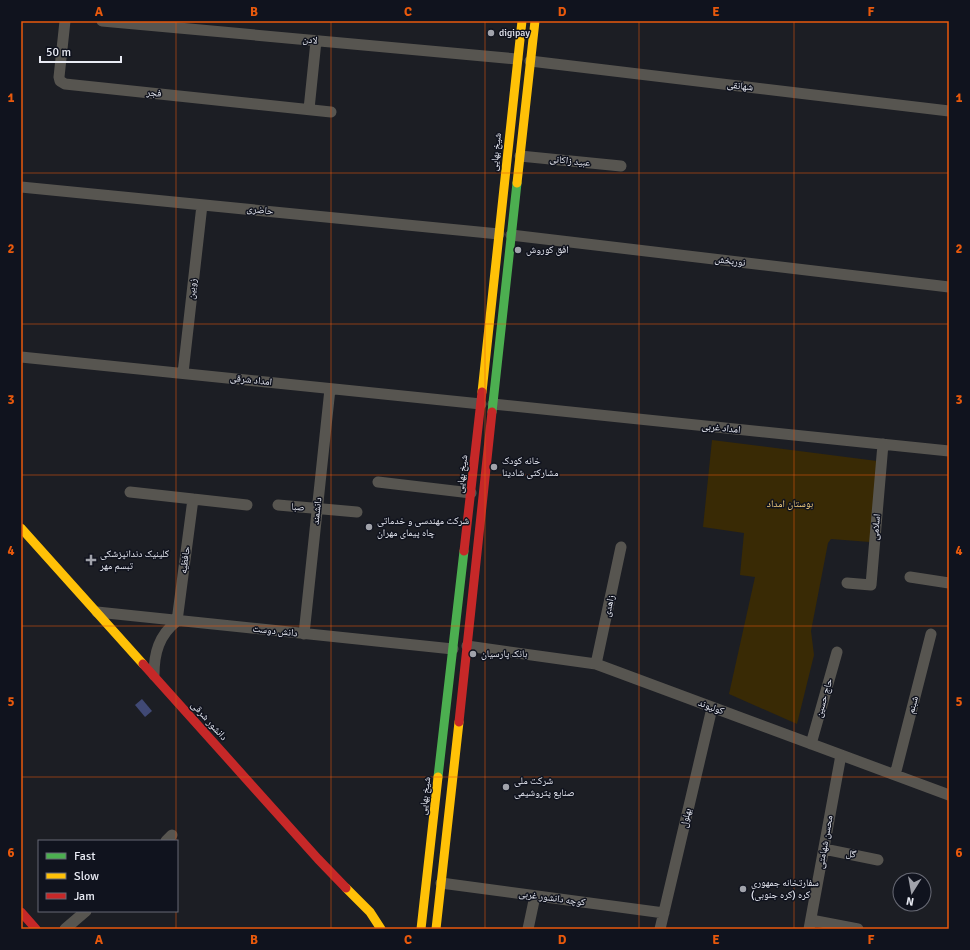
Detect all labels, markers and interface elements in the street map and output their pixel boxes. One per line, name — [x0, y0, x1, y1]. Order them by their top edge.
text: A — [95, 4, 104, 20]
text: B — [250, 4, 258, 20]
text: C — [404, 4, 412, 20]
text: D — [558, 4, 567, 20]
text: E — [712, 4, 720, 20]
text: F — [868, 4, 875, 20]
place label: digipay — [499, 27, 530, 39]
marker: digipay — [486, 28, 496, 38]
street label: لادن — [302, 33, 318, 47]
scale bar — [40, 38, 121, 64]
text: 50 m — [46, 45, 71, 60]
street label: شهانقی — [726, 78, 754, 94]
street label: فجر — [145, 86, 162, 100]
text: 1 — [7, 90, 15, 106]
text: 1 — [955, 90, 963, 106]
street label: شیخ بهایی — [488, 132, 504, 172]
street label: عبید زاکانی — [549, 153, 591, 169]
street label: حاضری — [246, 203, 275, 217]
text: 2 — [7, 241, 15, 257]
text: 2 — [955, 241, 963, 257]
place label: افق کوروش — [526, 244, 569, 256]
marker: افق کوروش — [513, 245, 523, 255]
street label: نوربخش — [714, 253, 746, 269]
street label: زوبین — [185, 278, 199, 300]
street label: امداد شرقی — [229, 372, 273, 388]
text: 3 — [7, 392, 15, 408]
text: 3 — [955, 392, 963, 408]
street label: امداد غربی — [701, 420, 741, 436]
street label: شیخ بهایی — [454, 454, 470, 494]
place label: خانه کودک مشارکتی شادینا — [502, 455, 559, 479]
marker: خانه کودک مشارکتی شادینا — [489, 462, 499, 472]
street label: دانشمند — [310, 497, 324, 525]
park label: بوستان امداد — [767, 498, 813, 510]
street label: صبا — [291, 500, 305, 514]
street label: اسلامی — [869, 513, 883, 541]
place label: شرکت مهندسی و خدماتی چاه پیمای مهران — [377, 515, 470, 539]
marker: شرکت مهندسی و خدماتی چاه پیمای مهران — [364, 522, 374, 532]
text: 4 — [7, 543, 15, 559]
text: 4 — [955, 543, 963, 559]
street label: حافظیه — [177, 545, 193, 574]
place label: کلینیک دندانپزشکی تبسم مهر — [99, 548, 169, 573]
marker: کلینیک دندانپزشکی تبسم مهر — [85, 554, 97, 566]
street label: زاهدی — [601, 594, 617, 618]
street label: دانش دوست — [252, 623, 298, 639]
place label: بانک پارسیان — [481, 648, 528, 660]
marker: بانک پارسیان — [468, 649, 478, 659]
street label: حاج حسین — [813, 677, 835, 719]
text: 5 — [7, 694, 15, 710]
text: 5 — [955, 694, 963, 710]
street label: شبنم — [905, 695, 922, 715]
street label: کولیوند — [696, 697, 726, 717]
street label: دانشور شرقی — [188, 699, 230, 743]
place label: شرکت ملی صنایع پتروشیمی — [514, 775, 575, 799]
street label: شیخ بهایی — [417, 776, 433, 816]
marker: شرکت ملی صنایع پتروشیمی — [501, 782, 511, 792]
street label: بهلول — [678, 807, 694, 829]
street label: محسن شهامتی — [814, 814, 836, 870]
legend — [38, 840, 178, 912]
text: 6 — [7, 845, 15, 861]
text: 6 — [955, 845, 963, 861]
street label: گل — [845, 847, 858, 861]
text: Fast — [74, 849, 95, 864]
text: Slow — [74, 869, 99, 884]
north arrow — [892, 872, 932, 912]
place label: سفارتخانه جمهوری کره (کره جنوبی) — [751, 877, 819, 901]
marker: سفارتخانه جمهوری کره (کره جنوبی) — [738, 884, 748, 894]
street label: کوچه دانشور غربی — [518, 887, 586, 909]
text: Jam — [74, 889, 95, 904]
text: N — [905, 894, 915, 908]
text: A — [95, 932, 104, 948]
text: B — [250, 932, 258, 948]
text: C — [404, 932, 412, 948]
text: D — [558, 932, 567, 948]
text: E — [712, 932, 720, 948]
text: F — [868, 932, 875, 948]

